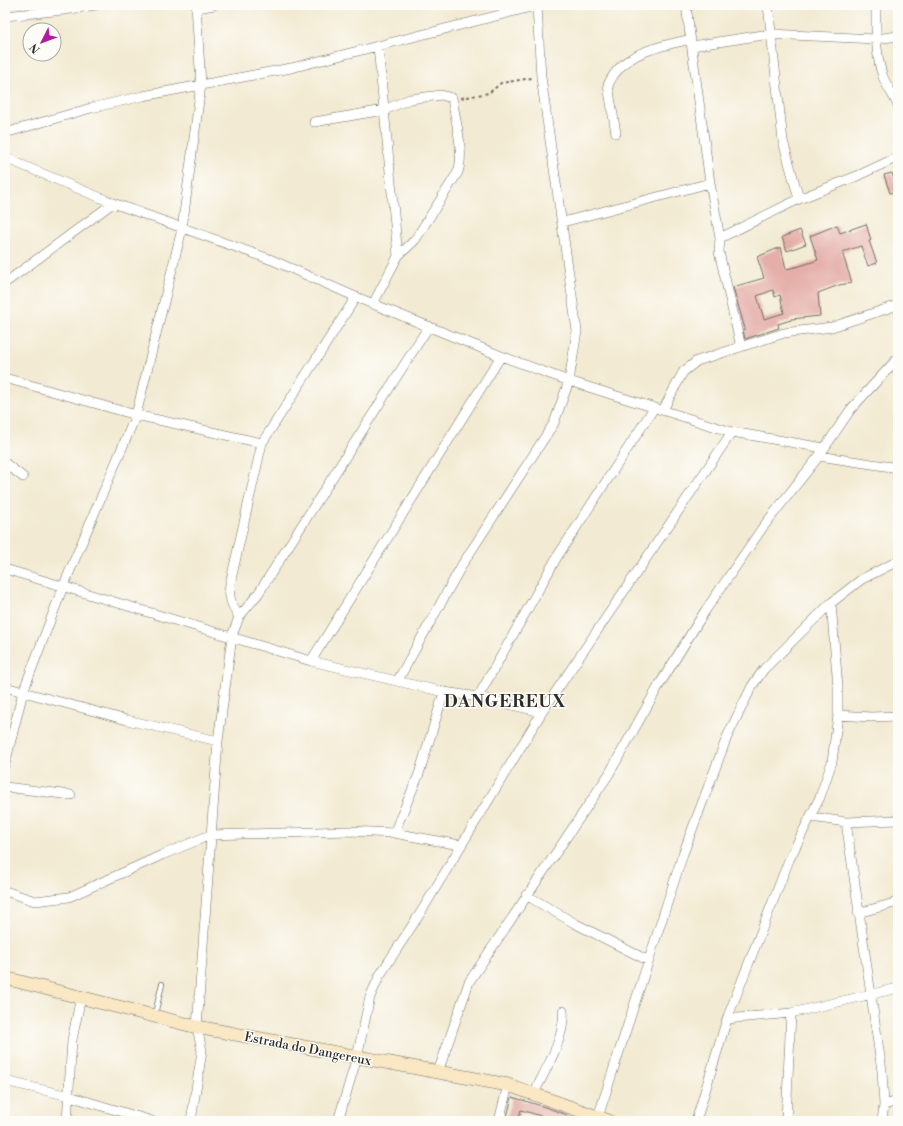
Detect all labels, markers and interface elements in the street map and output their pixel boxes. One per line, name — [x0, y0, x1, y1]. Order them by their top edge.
north arrow — [22, 22, 62, 62]
text: N — [27, 40, 43, 56]
district label: DANGEREUX — [444, 691, 566, 713]
street label: Estrada do Dangereux — [243, 1029, 373, 1069]

